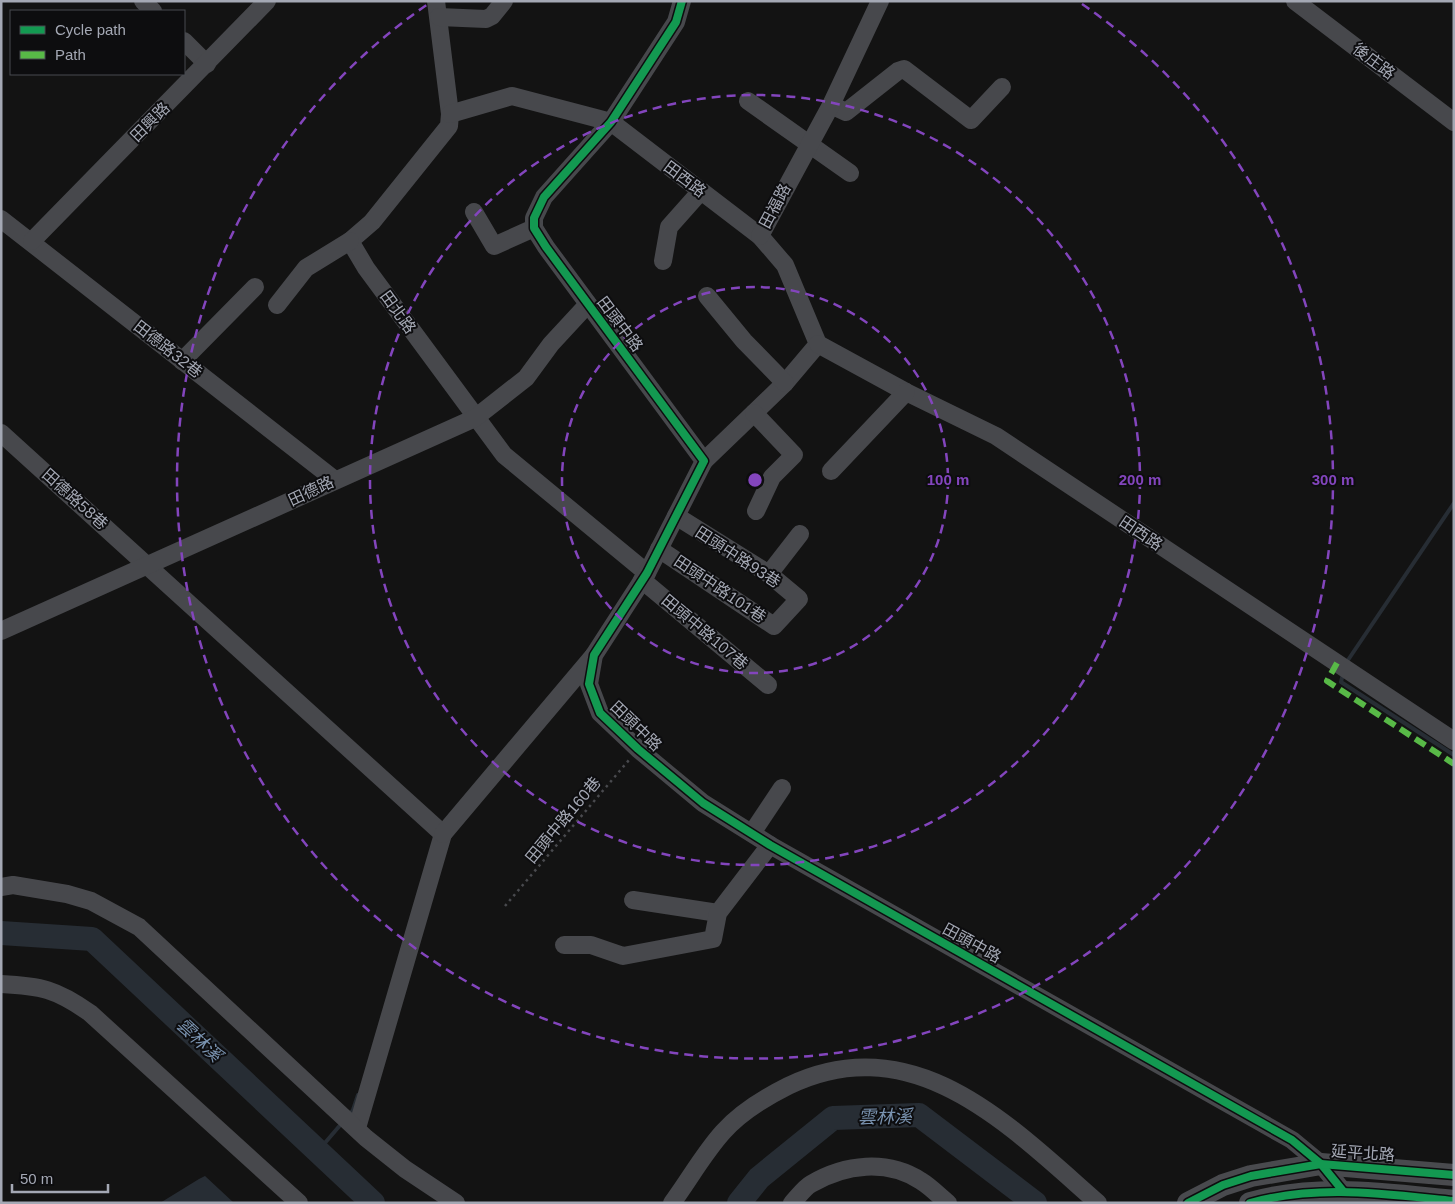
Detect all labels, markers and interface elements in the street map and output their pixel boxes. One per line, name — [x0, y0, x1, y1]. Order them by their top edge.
legend — [10, 10, 185, 75]
text: Cycle path — [55, 21, 126, 38]
street label: 後庄路 — [1350, 40, 1398, 82]
text: Path — [55, 46, 86, 63]
street label: 田興路 — [127, 99, 173, 145]
street label: 田西路 — [661, 158, 709, 200]
street label: 田福路 — [756, 181, 794, 231]
street label: 田北路 — [377, 288, 419, 336]
street label: 田頭中路 — [594, 293, 646, 355]
street label: 田德路32巷 — [131, 317, 205, 381]
street label: 田德路58巷 — [39, 465, 111, 533]
centre of rings — [746, 471, 764, 489]
text: 100 m — [927, 471, 969, 488]
text: 200 m — [1119, 471, 1161, 488]
text: 300 m — [1312, 471, 1354, 488]
street label: 田德路 — [286, 473, 336, 509]
street label: 田西路 — [1116, 513, 1166, 553]
street label: 田頭中路93巷 — [692, 523, 784, 591]
street label: 田頭中路101巷 — [671, 552, 769, 626]
street label: 田頭中路107巷 — [659, 591, 751, 673]
street label: 田頭中路 — [607, 698, 665, 754]
street label: 田頭中路160巷 — [522, 774, 604, 866]
street label: 田頭中路 — [940, 920, 1004, 966]
water label: 雲林溪 — [172, 1014, 228, 1068]
water label: 雲林溪 — [858, 1106, 915, 1127]
street label: 延平北路 — [1330, 1142, 1396, 1164]
scale bar — [12, 1162, 109, 1194]
text: 50 m — [20, 1170, 53, 1187]

